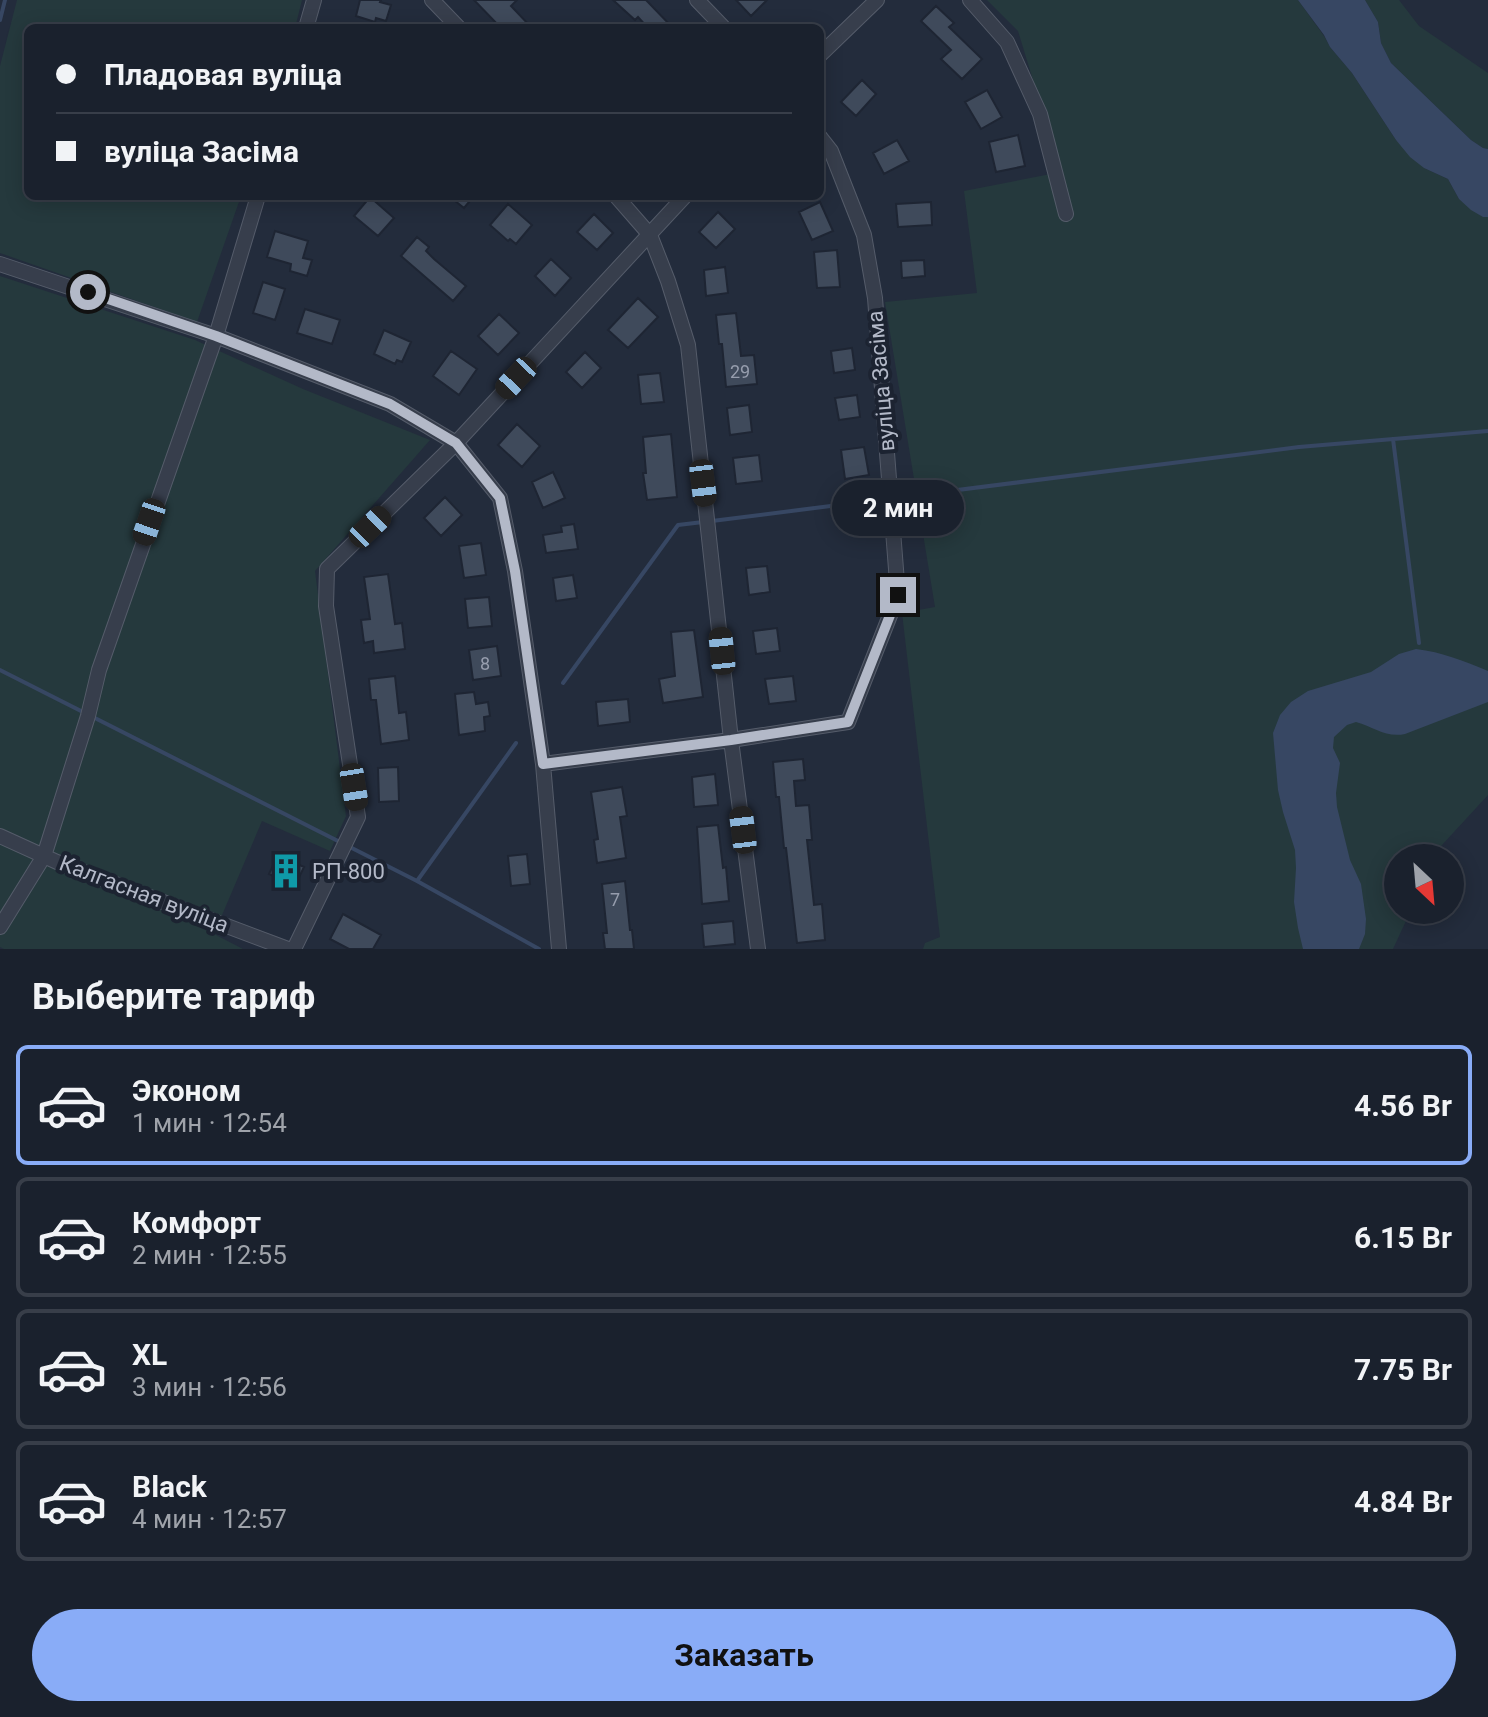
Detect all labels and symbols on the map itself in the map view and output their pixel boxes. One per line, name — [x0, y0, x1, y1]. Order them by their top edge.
route start — [70, 274, 106, 310]
street label: вуліца Засіма — [862, 310, 900, 452]
car — [491, 352, 541, 404]
house number: 29 — [730, 361, 750, 382]
car — [688, 458, 718, 508]
callout: 2 мин — [832, 479, 964, 535]
car — [130, 495, 168, 549]
car — [344, 502, 396, 552]
route end — [880, 577, 916, 613]
car — [708, 626, 736, 676]
house number: 8 — [480, 653, 490, 674]
car — [338, 761, 370, 813]
car — [728, 805, 758, 855]
north arrow — [1384, 844, 1464, 924]
street label: Калгасная вуліца — [56, 850, 232, 938]
building icon: РП-800 — [267, 852, 305, 890]
place label: РП-800 — [312, 859, 385, 884]
house number: 7 — [610, 889, 620, 910]

